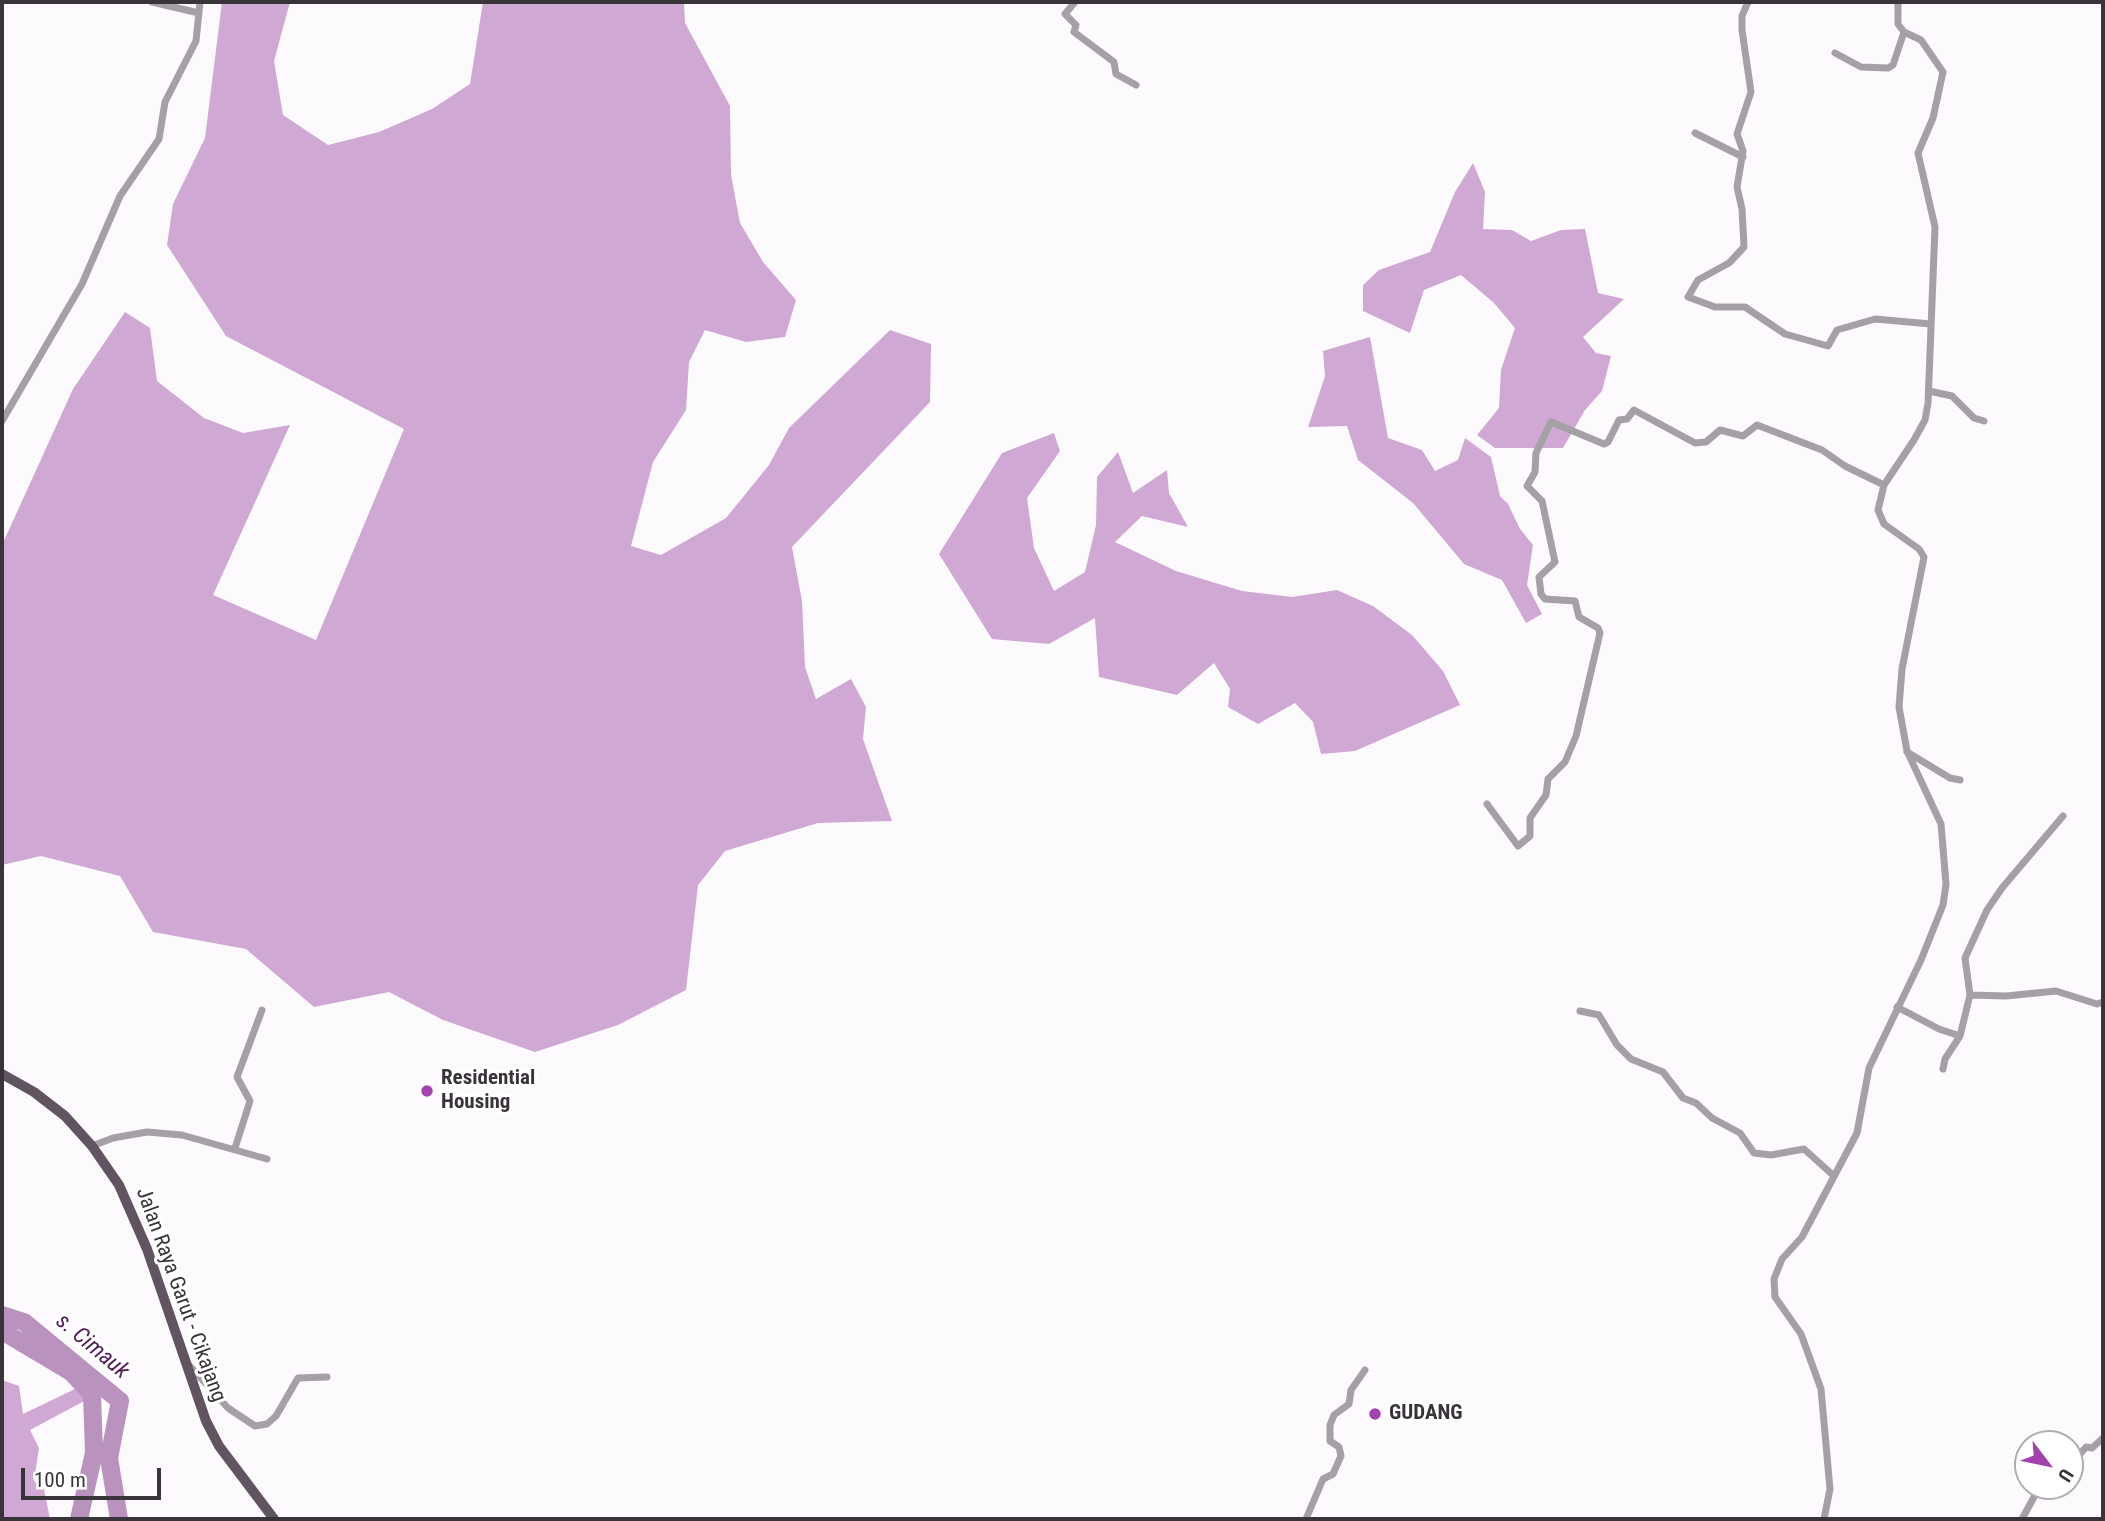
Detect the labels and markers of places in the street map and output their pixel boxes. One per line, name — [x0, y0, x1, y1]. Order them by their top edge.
place label: Residential Housing — [441, 1066, 535, 1116]
marker: Residential Housing — [419, 1083, 435, 1099]
place label: GUDANG — [1389, 1401, 1463, 1427]
marker: GUDANG — [1367, 1406, 1383, 1422]

